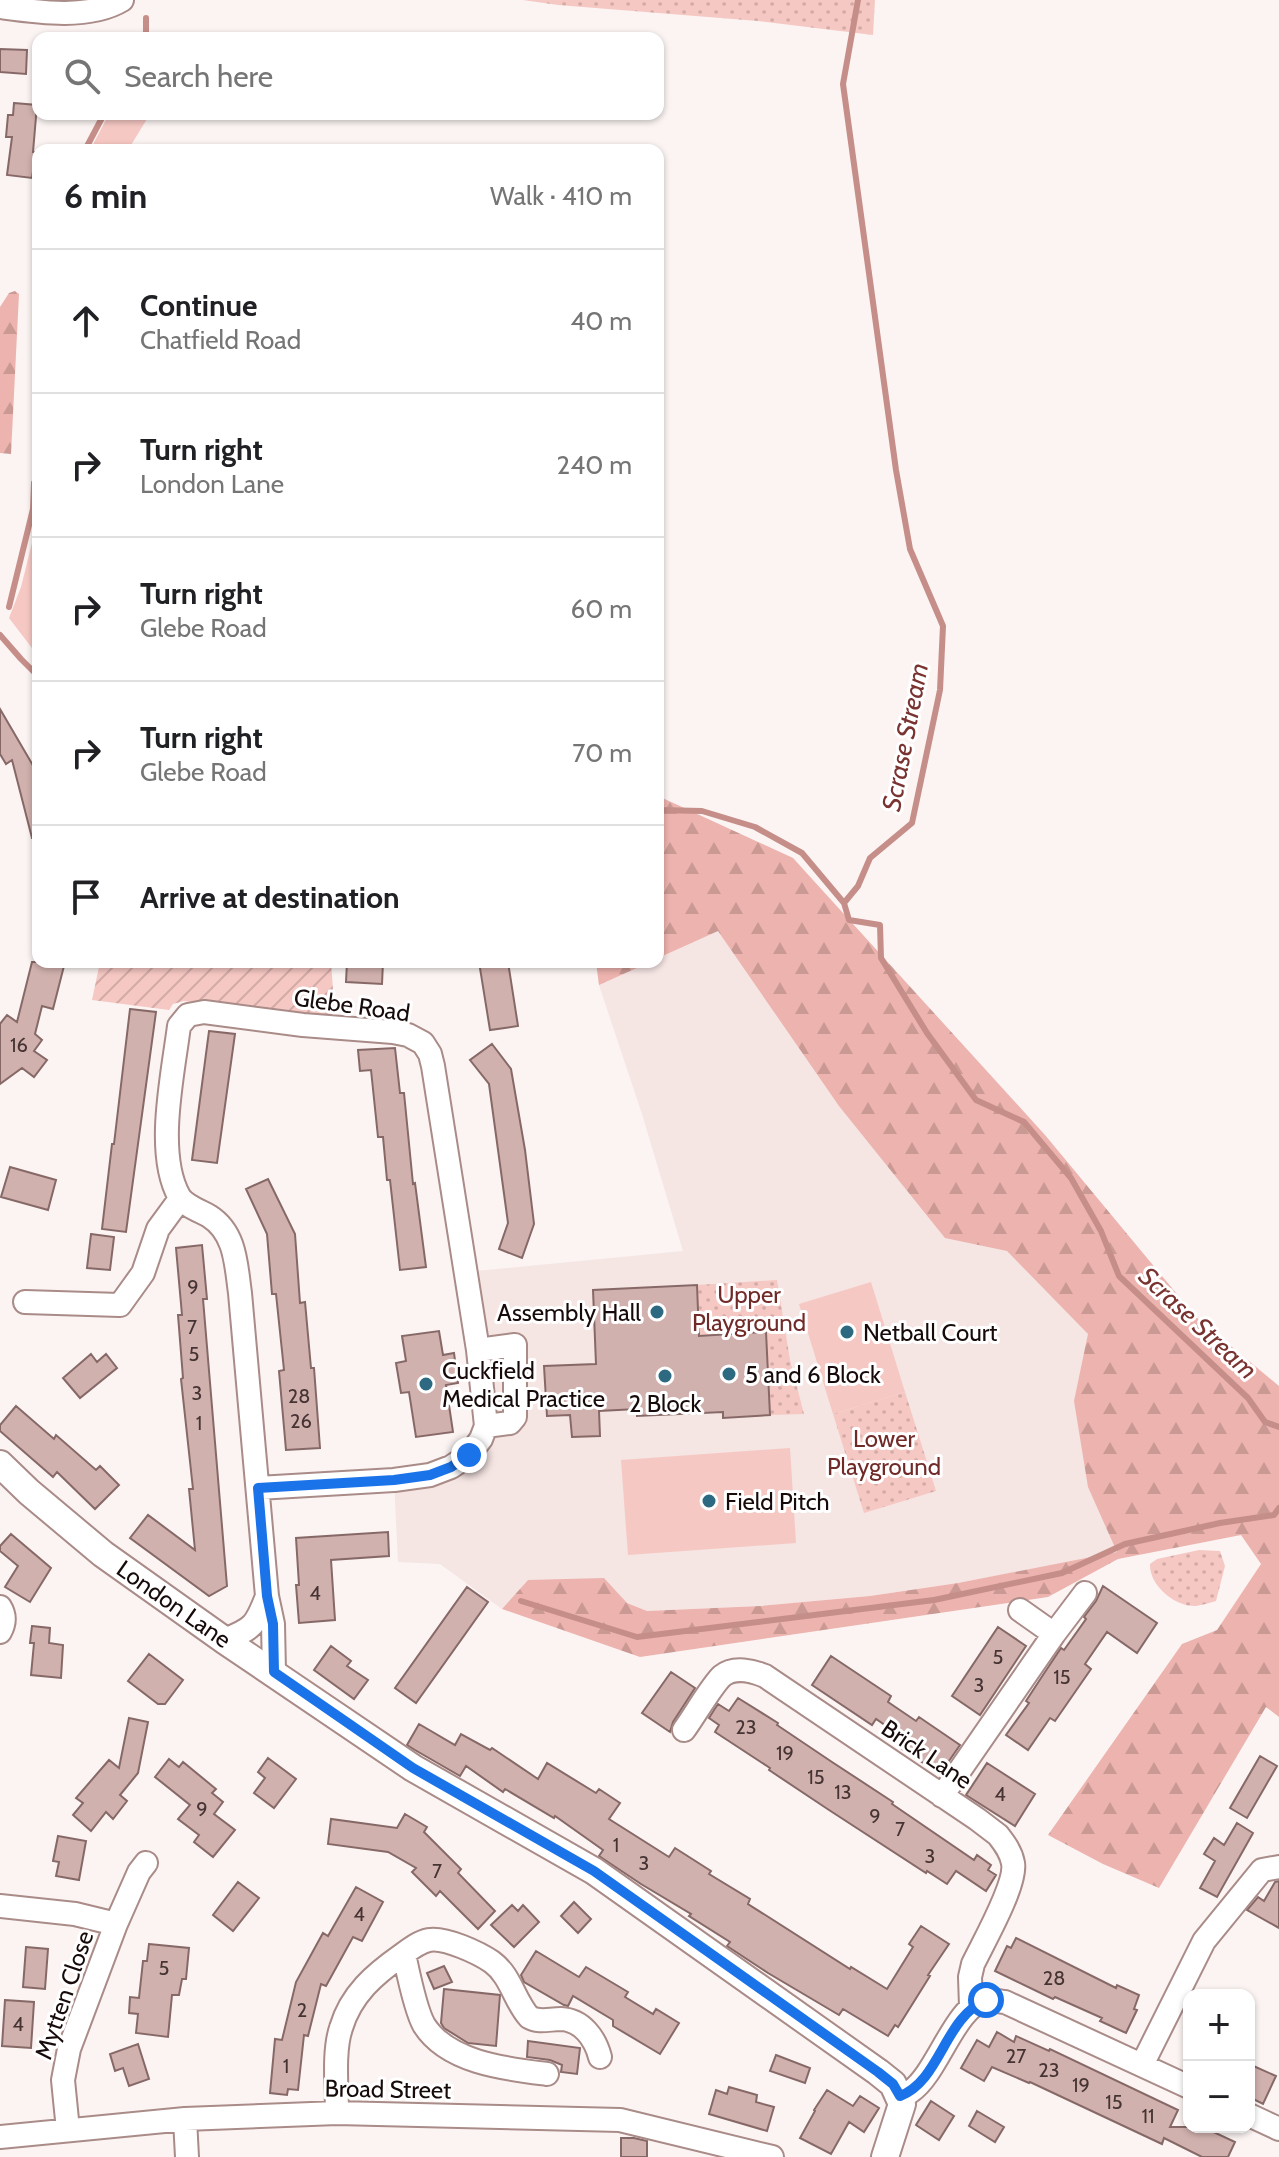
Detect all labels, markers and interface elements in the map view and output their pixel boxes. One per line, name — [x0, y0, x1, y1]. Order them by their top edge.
search box — [32, 32, 664, 120]
icon: search — [60, 54, 104, 98]
text: Search here — [124, 58, 273, 95]
text: 6 min — [64, 175, 147, 217]
text: Walk · 410 m — [490, 180, 632, 212]
text: Continue — [140, 287, 257, 324]
icon: ahead — [64, 299, 108, 343]
text: 40 m — [570, 305, 632, 337]
text: Chatfield Road — [140, 324, 301, 356]
text: Turn right — [140, 431, 263, 468]
icon: right — [64, 443, 108, 487]
text: 240 m — [557, 449, 632, 481]
text: London Lane — [140, 468, 284, 500]
text: Turn right — [140, 575, 263, 612]
icon: right — [64, 587, 108, 631]
text: 60 m — [570, 593, 632, 625]
text: Glebe Road — [140, 612, 267, 644]
water label: Scrase Stream — [875, 660, 935, 814]
text: Turn right — [140, 719, 263, 756]
icon: right — [64, 731, 108, 775]
text: 70 m — [572, 737, 632, 769]
text: Glebe Road — [140, 756, 267, 788]
icon: arrive — [64, 875, 108, 919]
text: Arrive at destination — [140, 879, 400, 916]
street label: Glebe Road — [292, 983, 412, 1027]
house number: 16 — [10, 1033, 28, 1057]
water label: Scrase Stream — [1132, 1260, 1264, 1386]
house number: 9 — [187, 1275, 199, 1299]
park label: Upper Playground — [692, 1280, 806, 1337]
place label: Assembly Hall — [497, 1298, 641, 1327]
marker: Assembly Hall — [648, 1303, 666, 1321]
house number: 7 — [187, 1315, 197, 1339]
place label: Netball Court — [863, 1318, 997, 1347]
marker: Netball Court — [838, 1323, 856, 1341]
house number: 5 — [189, 1342, 199, 1366]
place label: Cuckfield Medical Practice — [442, 1356, 605, 1413]
place label: 5 and 6 Block — [745, 1360, 881, 1389]
marker: 5 and 6 Block — [720, 1365, 738, 1383]
marker: 2 Block — [656, 1367, 674, 1385]
marker: Cuckfield Medical Practice — [417, 1375, 435, 1393]
house number: 3 — [192, 1381, 202, 1405]
house number: 28 — [288, 1384, 310, 1408]
place label: 2 Block — [629, 1389, 702, 1418]
house number: 26 — [290, 1409, 312, 1433]
house number: 1 — [196, 1411, 202, 1435]
park label: Lower Playground — [827, 1424, 941, 1481]
route end — [451, 1437, 487, 1473]
place label: Field Pitch — [725, 1487, 830, 1516]
marker: Field Pitch — [700, 1492, 718, 1510]
street label: London Lane — [111, 1554, 237, 1654]
house number: 4 — [309, 1581, 321, 1605]
house number: 5 — [993, 1645, 1003, 1669]
house number: 15 — [1053, 1665, 1071, 1689]
house number: 3 — [974, 1673, 984, 1697]
street label: Brick Lane — [876, 1713, 978, 1795]
house number: 23 — [735, 1715, 757, 1739]
house number: 19 — [776, 1741, 794, 1765]
house number: 15 — [807, 1765, 825, 1789]
house number: 13 — [834, 1780, 852, 1804]
house number: 4 — [994, 1782, 1006, 1806]
house number: 9 — [196, 1797, 208, 1821]
house number: 9 — [869, 1804, 881, 1828]
house number: 7 — [895, 1817, 905, 1841]
house number: 1 — [613, 1833, 619, 1857]
house number: 3 — [925, 1844, 935, 1868]
house number: 3 — [639, 1851, 649, 1875]
house number: 7 — [432, 1859, 442, 1883]
house number: 4 — [353, 1902, 365, 1926]
street label: Mytten Close — [28, 1927, 100, 2063]
house number: 5 — [159, 1956, 169, 1980]
house number: 28 — [1043, 1966, 1065, 1990]
route start — [968, 1982, 1004, 2018]
map controls — [1183, 1989, 1255, 2133]
button: + — [1183, 1989, 1255, 2061]
house number: 2 — [297, 1998, 307, 2022]
house number: 4 — [12, 2012, 24, 2036]
house number: 27 — [1006, 2044, 1026, 2068]
house number: 1 — [283, 2054, 289, 2078]
house number: 23 — [1038, 2058, 1060, 2082]
button: − — [1183, 2061, 1255, 2133]
street label: Broad Street — [324, 2073, 452, 2105]
house number: 19 — [1072, 2073, 1090, 2097]
house number: 15 — [1105, 2090, 1123, 2114]
house number: 11 — [1141, 2104, 1155, 2128]

